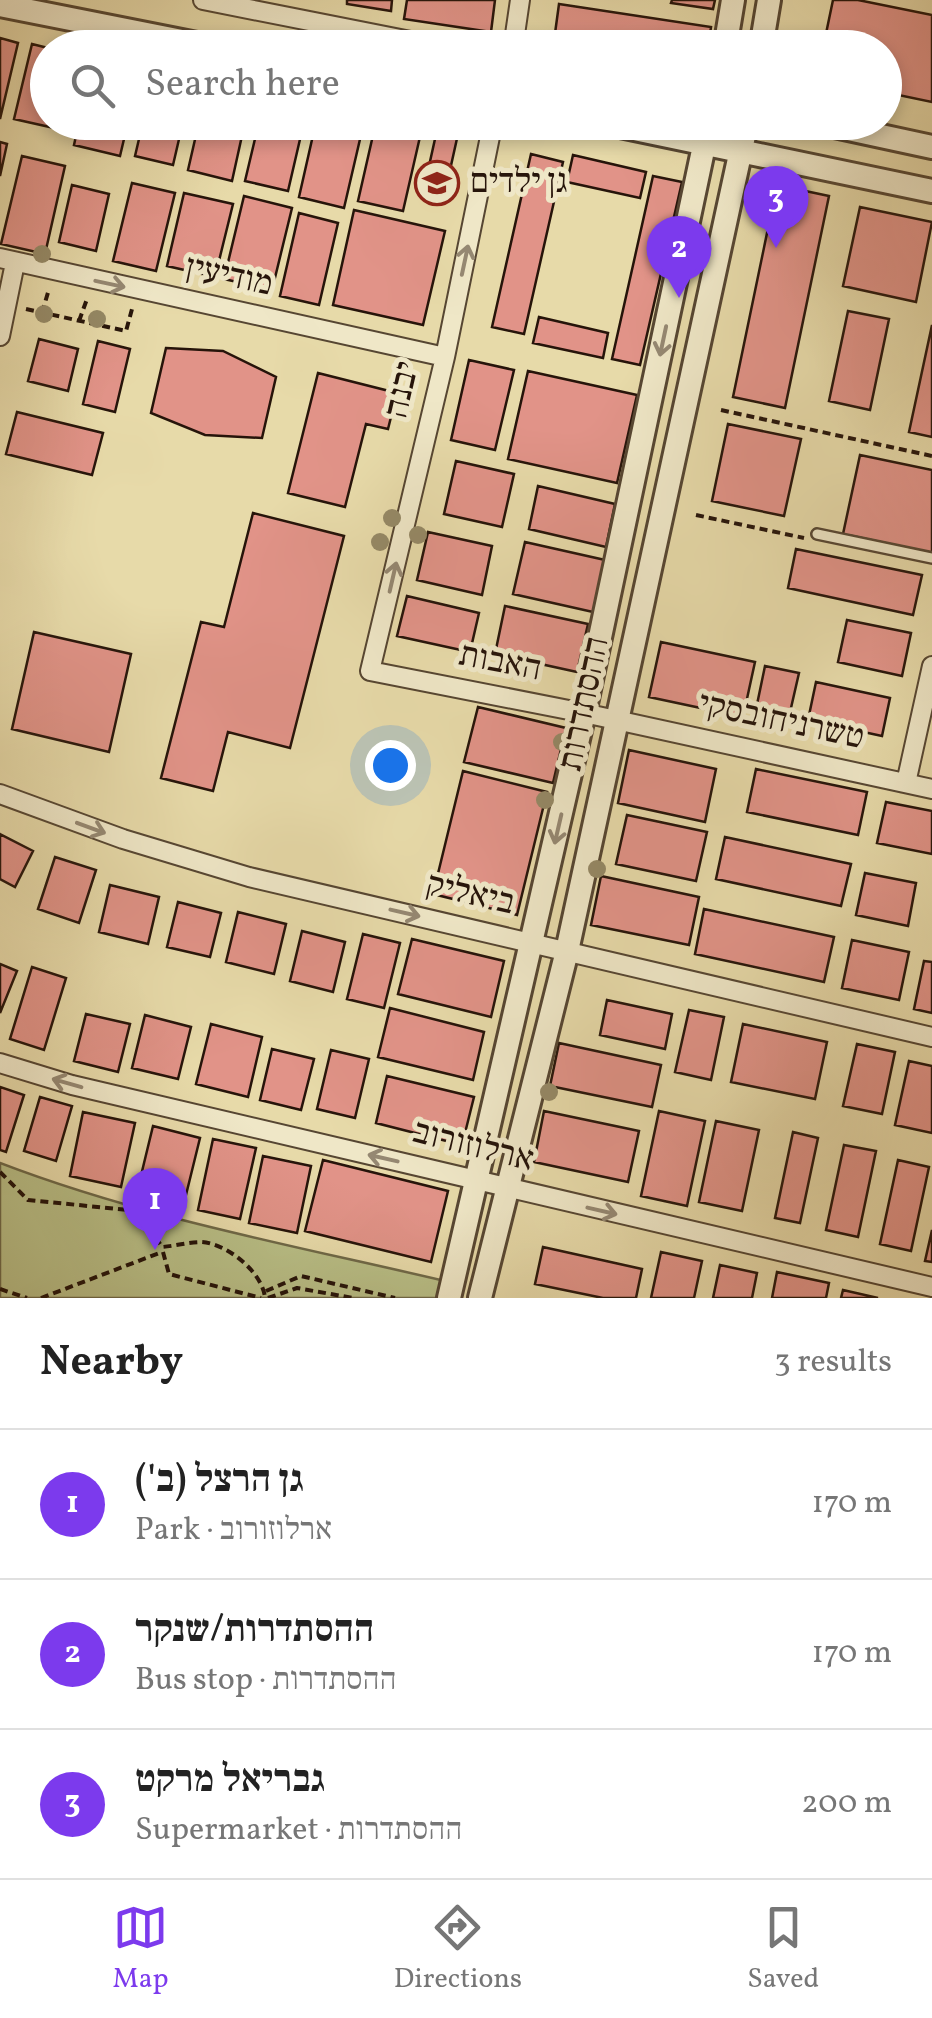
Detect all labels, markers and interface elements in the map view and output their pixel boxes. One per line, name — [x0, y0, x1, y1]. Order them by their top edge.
search box — [30, 30, 902, 140]
icon: search — [65, 58, 120, 113]
text: Search here — [145, 59, 340, 112]
place label: גן ילדים — [470, 159, 568, 207]
school or university icon: גן ילדים — [414, 160, 460, 206]
pin: 3 — [744, 166, 808, 248]
pin: 2 — [646, 216, 712, 298]
street label: מודיעין — [181, 244, 277, 310]
one-way arrow — [456, 244, 475, 276]
one-way arrow — [94, 276, 126, 294]
one-way arrow — [652, 324, 671, 356]
street label: יבנה — [373, 357, 433, 423]
one-way arrow — [385, 562, 403, 594]
street label: האבות — [455, 632, 545, 694]
street label: ההסתדרות — [547, 632, 623, 776]
street label: טשרניחובסקי — [694, 681, 868, 763]
your location — [365, 740, 416, 791]
one-way arrow — [548, 812, 566, 844]
one-way arrow — [75, 820, 106, 838]
street label: ביאליק — [421, 862, 519, 928]
one-way arrow — [388, 905, 420, 923]
one-way arrow — [52, 1073, 83, 1091]
street label: ארלוזורוב — [407, 1109, 539, 1185]
one-way arrow — [368, 1148, 400, 1166]
pin: 1 — [122, 1168, 188, 1250]
one-way arrow — [585, 1203, 617, 1221]
text: Nearby — [40, 1334, 183, 1393]
text: 3 results — [774, 1341, 892, 1385]
text: גן הרצל (ב') — [135, 1455, 304, 1508]
text: 1 — [66, 1482, 79, 1526]
text: 170 m — [811, 1482, 892, 1526]
text: Park · ארלוזורוב — [135, 1509, 332, 1553]
text: ההסתדרות/שנקר — [135, 1605, 374, 1658]
text: 2 — [64, 1632, 81, 1676]
text: 170 m — [811, 1632, 892, 1676]
text: Bus stop · ההסתדרות — [135, 1659, 396, 1703]
text: גבריאל מרקט — [135, 1755, 325, 1808]
text: 3 — [64, 1782, 81, 1826]
text: 200 m — [801, 1782, 892, 1826]
text: Supermarket · ההסתדרות — [135, 1809, 462, 1853]
tab: Map — [113, 1900, 169, 1999]
tab: Directions — [394, 1900, 522, 1999]
tab: Saved — [747, 1900, 819, 1999]

